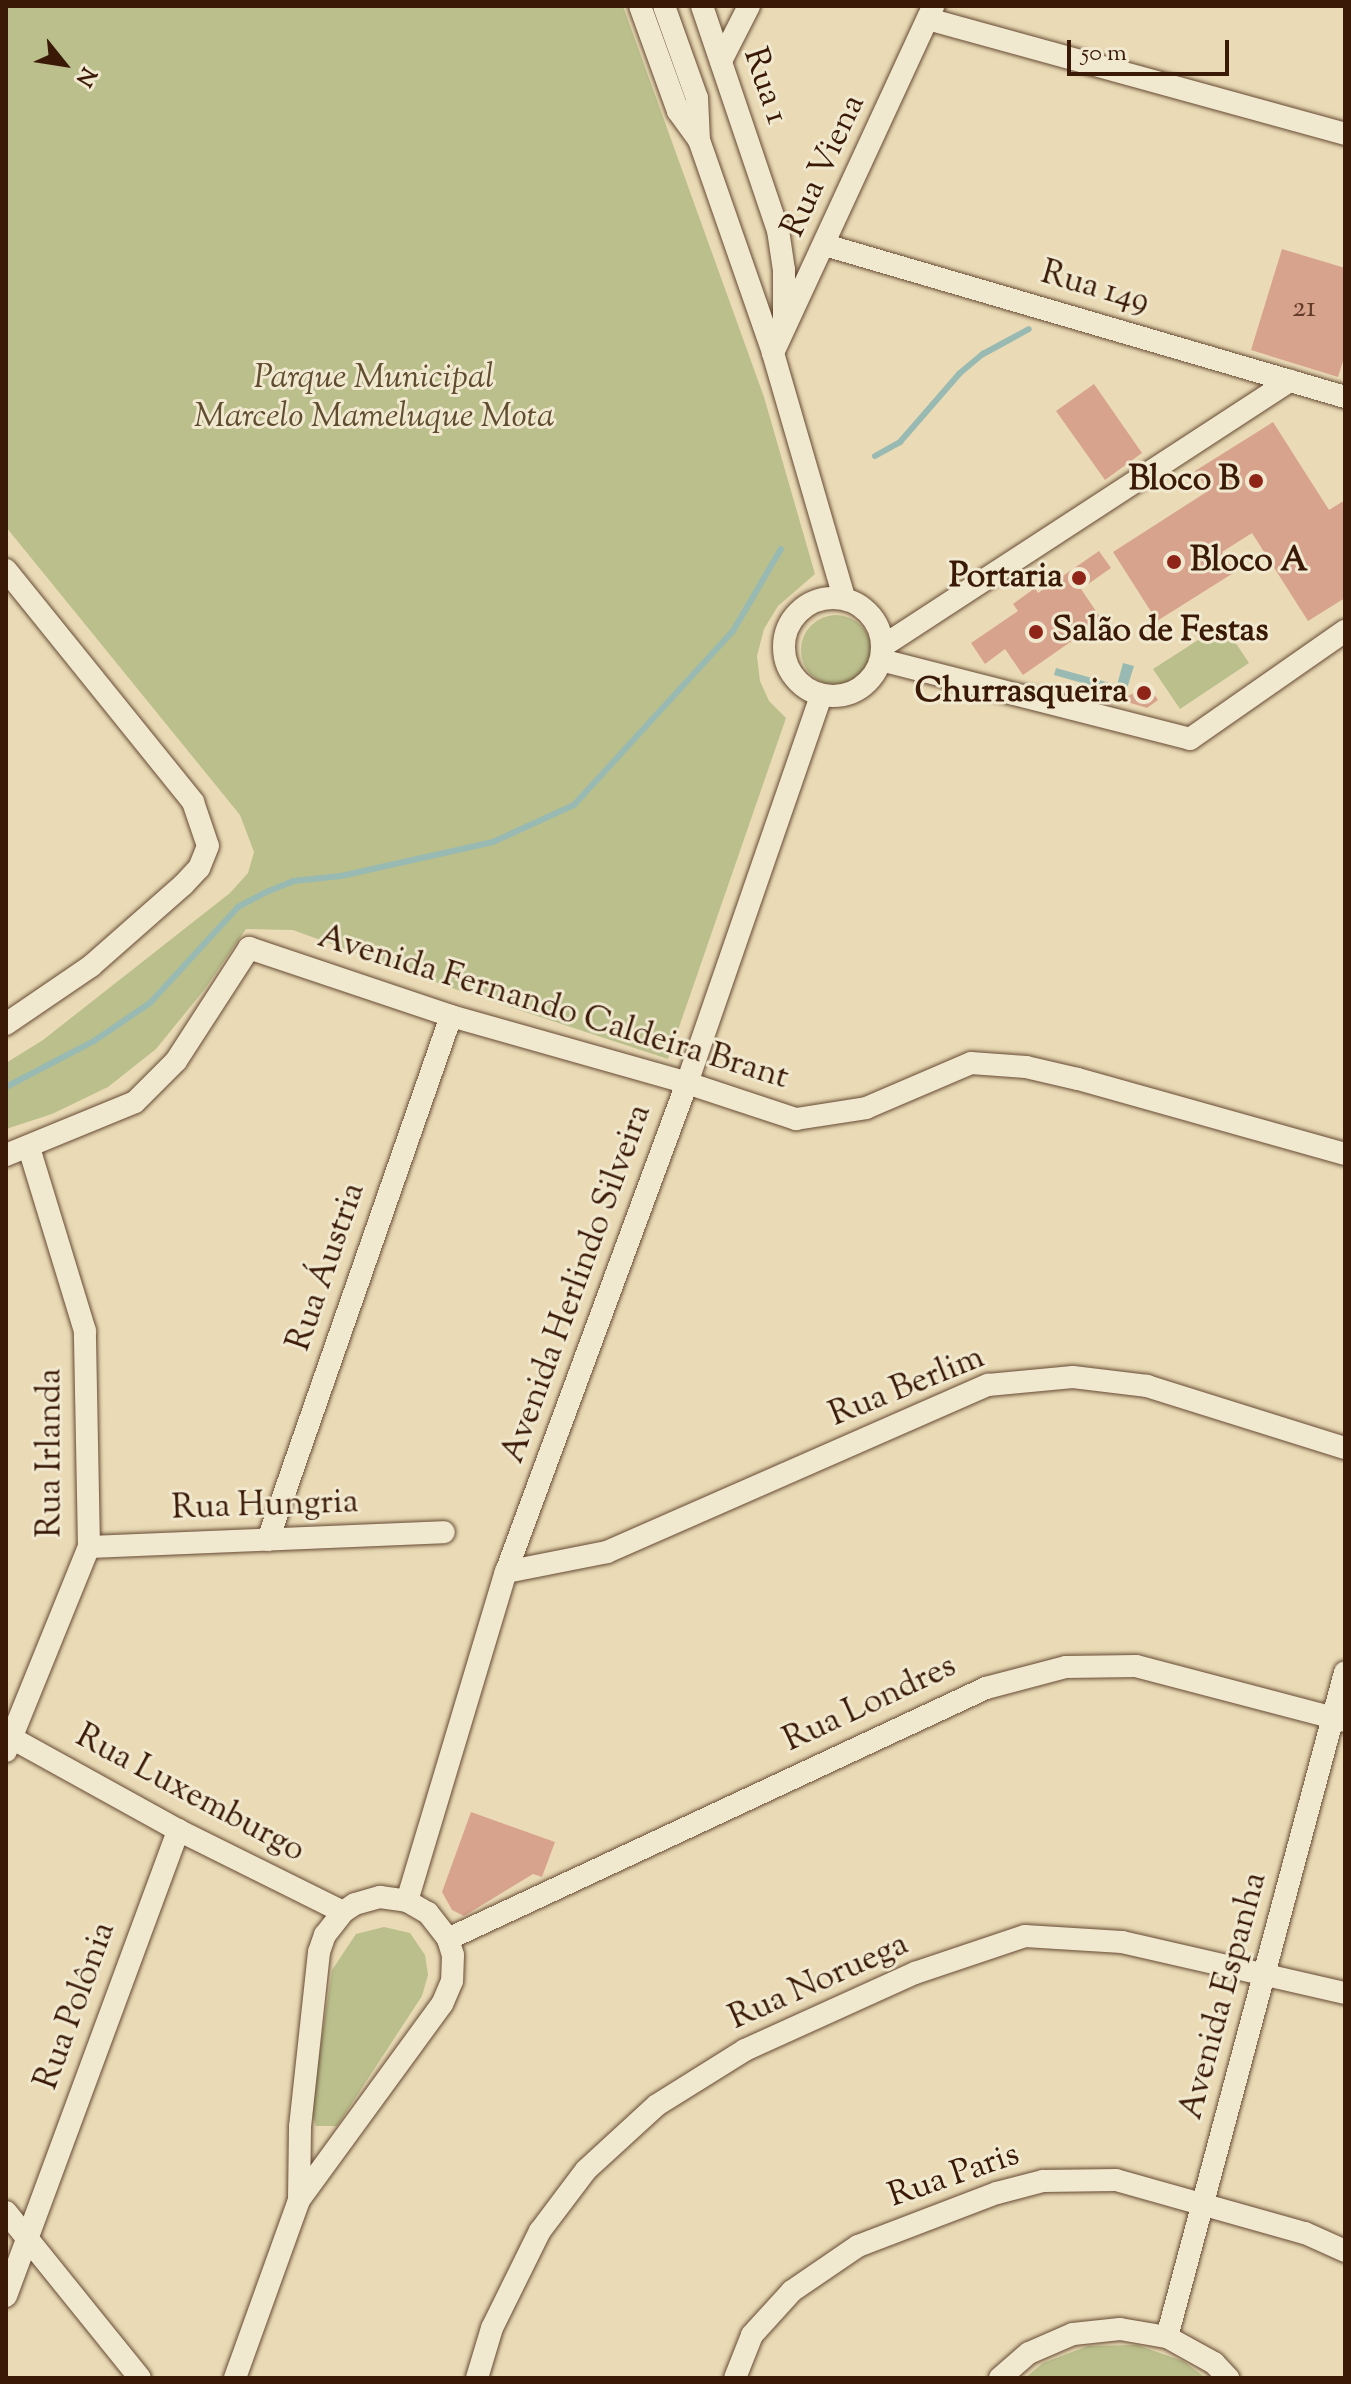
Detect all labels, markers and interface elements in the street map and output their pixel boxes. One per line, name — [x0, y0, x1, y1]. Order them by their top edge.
north arrow — [24, 24, 104, 104]
scale bar — [1071, 24, 1233, 74]
text: 50 m — [1081, 37, 1127, 71]
street label: Rua 1 — [733, 43, 797, 129]
text: N — [67, 60, 103, 92]
street label: Rua Viena — [773, 88, 875, 244]
street label: Rua 149 — [1036, 253, 1154, 323]
house number: 21 — [1292, 291, 1316, 327]
park label: Parque Municipal Marcelo Mameluque Mota — [194, 358, 554, 438]
place label: Bloco B — [1128, 461, 1240, 501]
marker: Bloco B — [1247, 472, 1265, 490]
place label: Bloco A — [1190, 542, 1308, 582]
marker: Bloco A — [1165, 553, 1183, 571]
place label: Portaria — [949, 558, 1063, 598]
marker: Portaria — [1070, 569, 1088, 587]
place label: Salão de Festas — [1052, 612, 1269, 652]
marker: Salão de Festas — [1027, 623, 1045, 641]
place label: Churrasqueira — [915, 673, 1128, 713]
marker: Churrasqueira — [1135, 684, 1153, 702]
street label: Avenida Fernando Caldeira Brant — [313, 917, 793, 1099]
street label: Avenida Herlindo Silveira — [493, 1099, 661, 1469]
street label: Rua Áustria — [279, 1178, 375, 1356]
street label: Rua Berlim — [824, 1338, 990, 1436]
street label: Rua Irlanda — [31, 1368, 71, 1538]
street label: Rua Hungria — [171, 1482, 359, 1530]
street label: Rua Londres — [777, 1646, 963, 1762]
street label: Rua Luxemburgo — [68, 1716, 312, 1872]
street label: Avenida Espanha — [1171, 1868, 1277, 2124]
street label: Rua Polônia — [27, 1917, 125, 2095]
street label: Rua Noruega — [723, 1924, 915, 2040]
street label: Rua Paris — [883, 2135, 1025, 2217]

